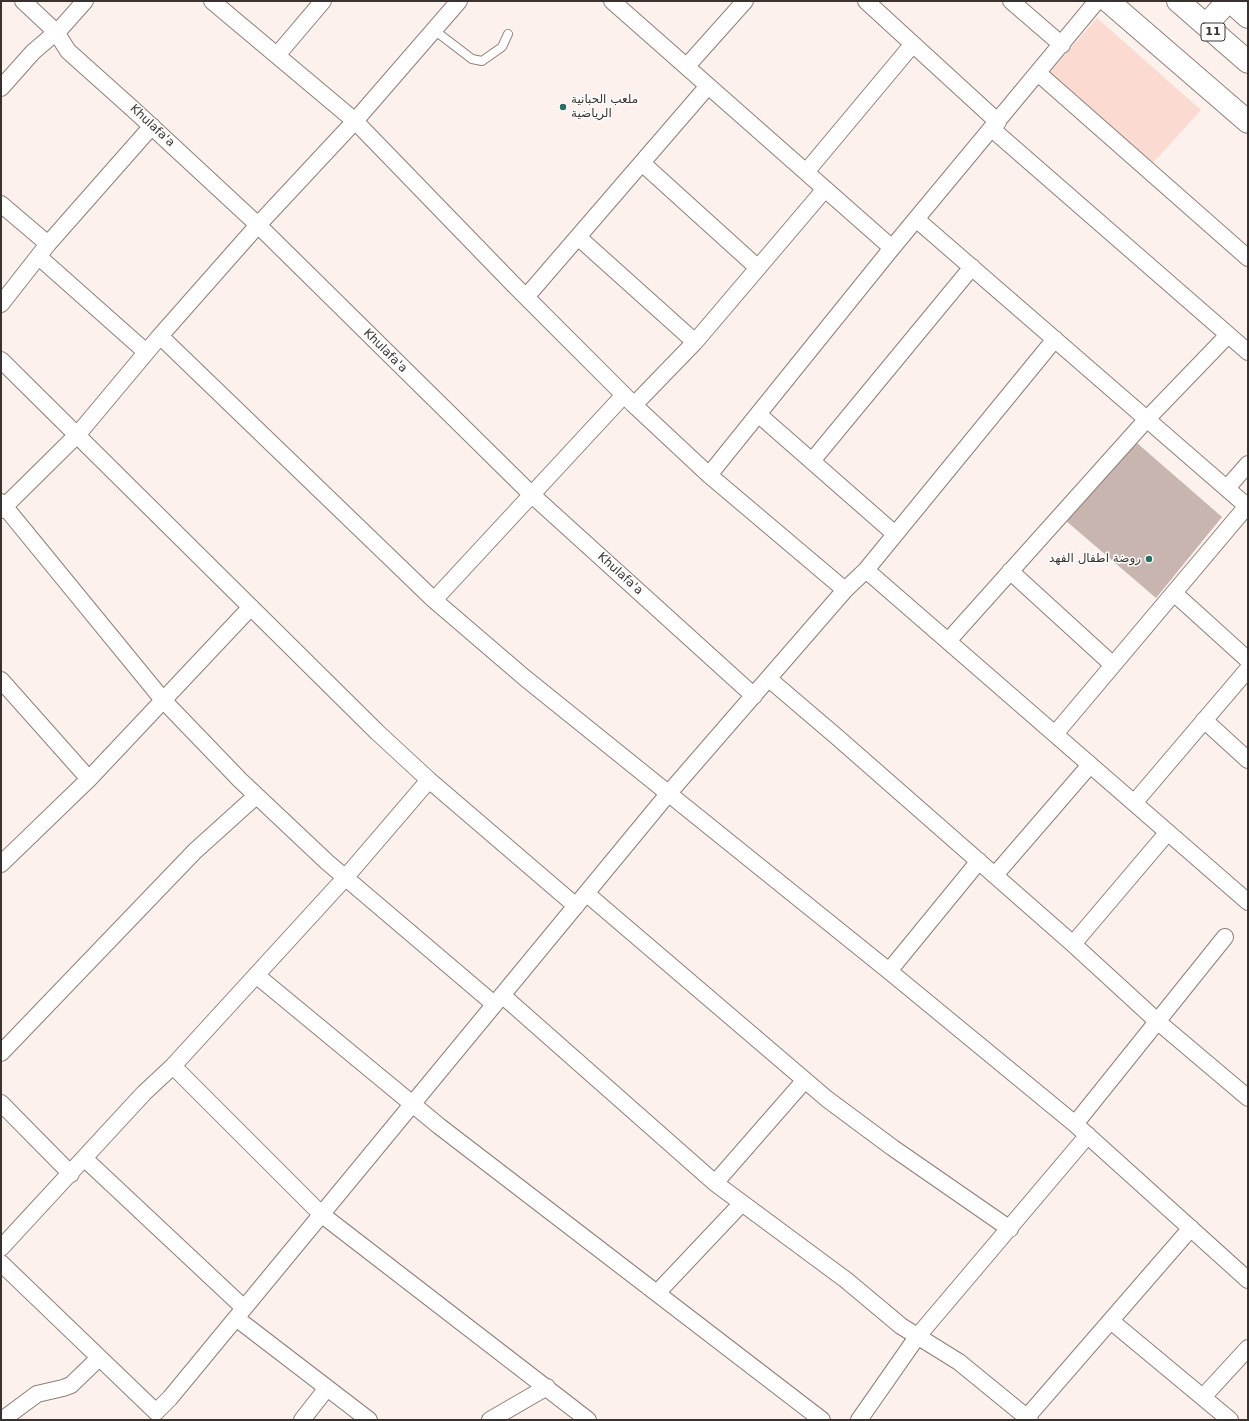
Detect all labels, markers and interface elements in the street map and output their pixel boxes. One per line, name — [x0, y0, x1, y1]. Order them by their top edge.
road number: 11 — [1201, 23, 1225, 41]
place label: ملعب الحبانية الرياضية — [571, 93, 638, 121]
street label: Khulafa'a — [127, 102, 177, 150]
marker: ملعب الحبانية الرياضية — [558, 102, 568, 112]
street label: Khulafa'a — [360, 326, 410, 376]
street label: Khulafa'a — [594, 550, 646, 598]
place label: روضة اطفال الفهد — [1049, 552, 1141, 566]
marker: روضة اطفال الفهد — [1144, 554, 1154, 564]

